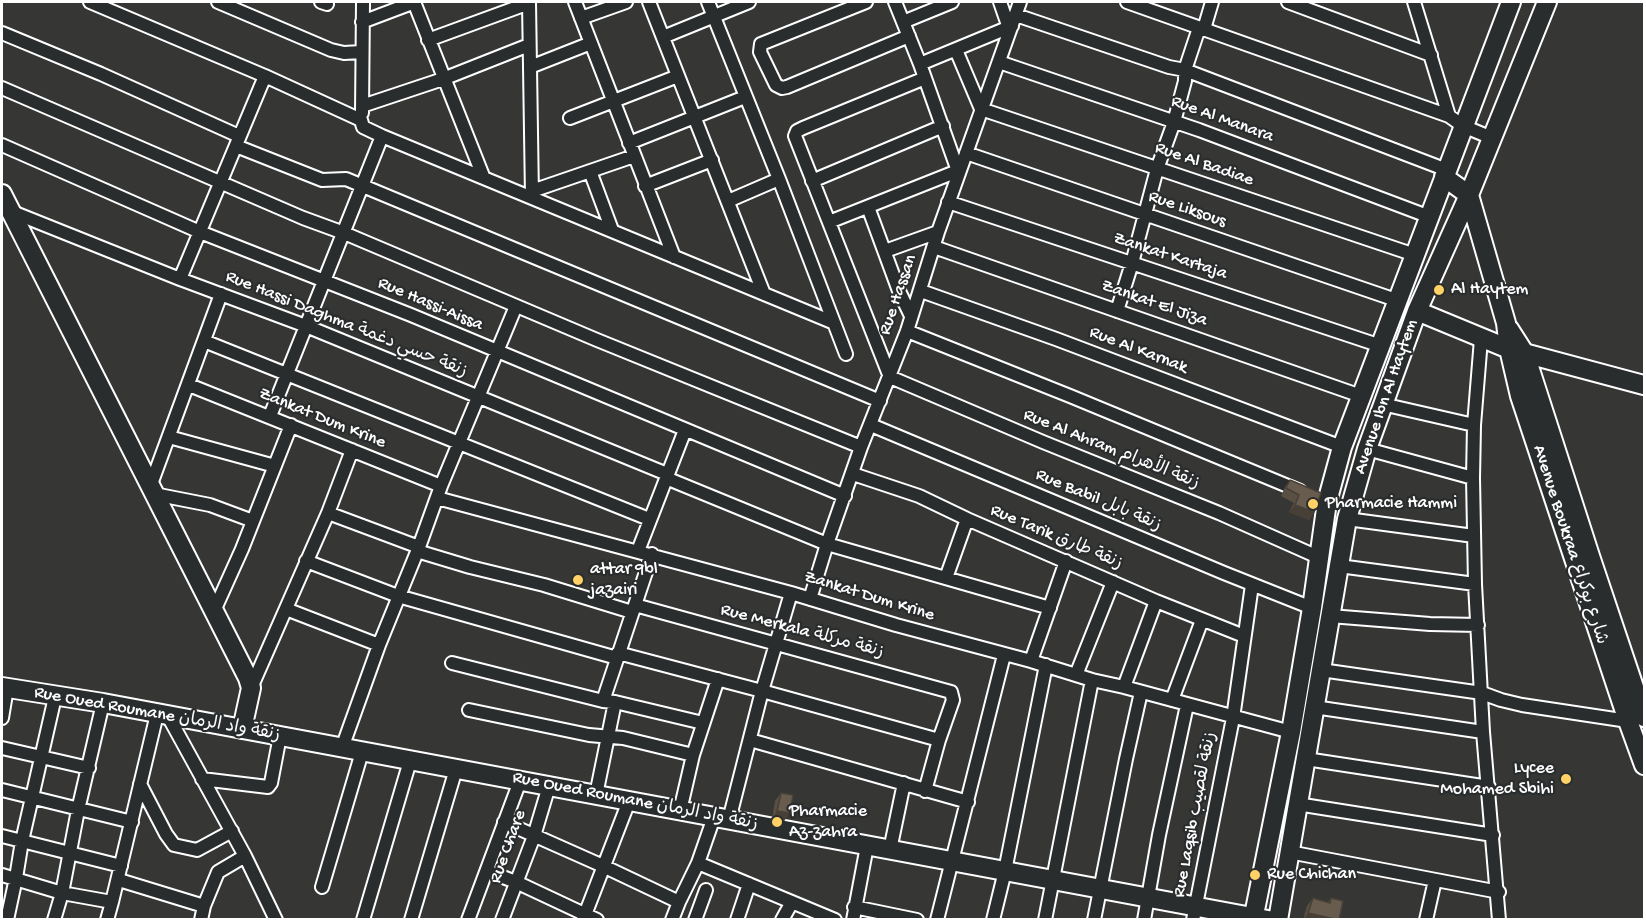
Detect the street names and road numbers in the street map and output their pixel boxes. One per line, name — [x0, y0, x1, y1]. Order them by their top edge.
street label: Rue Al Manara — [1168, 91, 1276, 149]
street label: Rue Al Badiae — [1152, 138, 1256, 192]
street label: Rue Liksous — [1145, 187, 1229, 233]
street label: Zankat Kartaja — [1110, 228, 1230, 286]
street label: Rue Hassan — [875, 252, 923, 338]
street label: Rue Hassi Daghma زنقة حسي دغمة — [222, 267, 470, 383]
street label: Rue Hassi-Aissa — [374, 273, 486, 337]
street label: Zankat El Jiza — [1098, 276, 1210, 332]
street label: Avenue Ibn Al Haytem — [1350, 317, 1424, 477]
street label: Rue Al Karnak — [1086, 322, 1190, 380]
street label: Zankat Dum Krine — [255, 384, 389, 454]
street label: Rue Al Ahram زنقة الأهرام — [1020, 405, 1202, 495]
street label: Avenue Boukraa شارع بوكراع — [1527, 442, 1611, 648]
street label: Rue Babil زنقة بابل — [1032, 465, 1164, 537]
street label: Rue Tarik زنقة طارق — [987, 500, 1125, 576]
street label: Zankat Dum Krine — [801, 567, 937, 627]
street label: Rue Merkala زنقة مركلة — [718, 600, 886, 664]
street label: Rue Oued Roumane زنقة واد الرمان — [32, 683, 282, 747]
street label: Rue Laqsib زنقة لقصيب — [1169, 730, 1223, 900]
street label: Rue Oued Roumane زنقة واد الرمان — [511, 768, 759, 836]
street label: Rue Chare — [486, 807, 532, 887]

